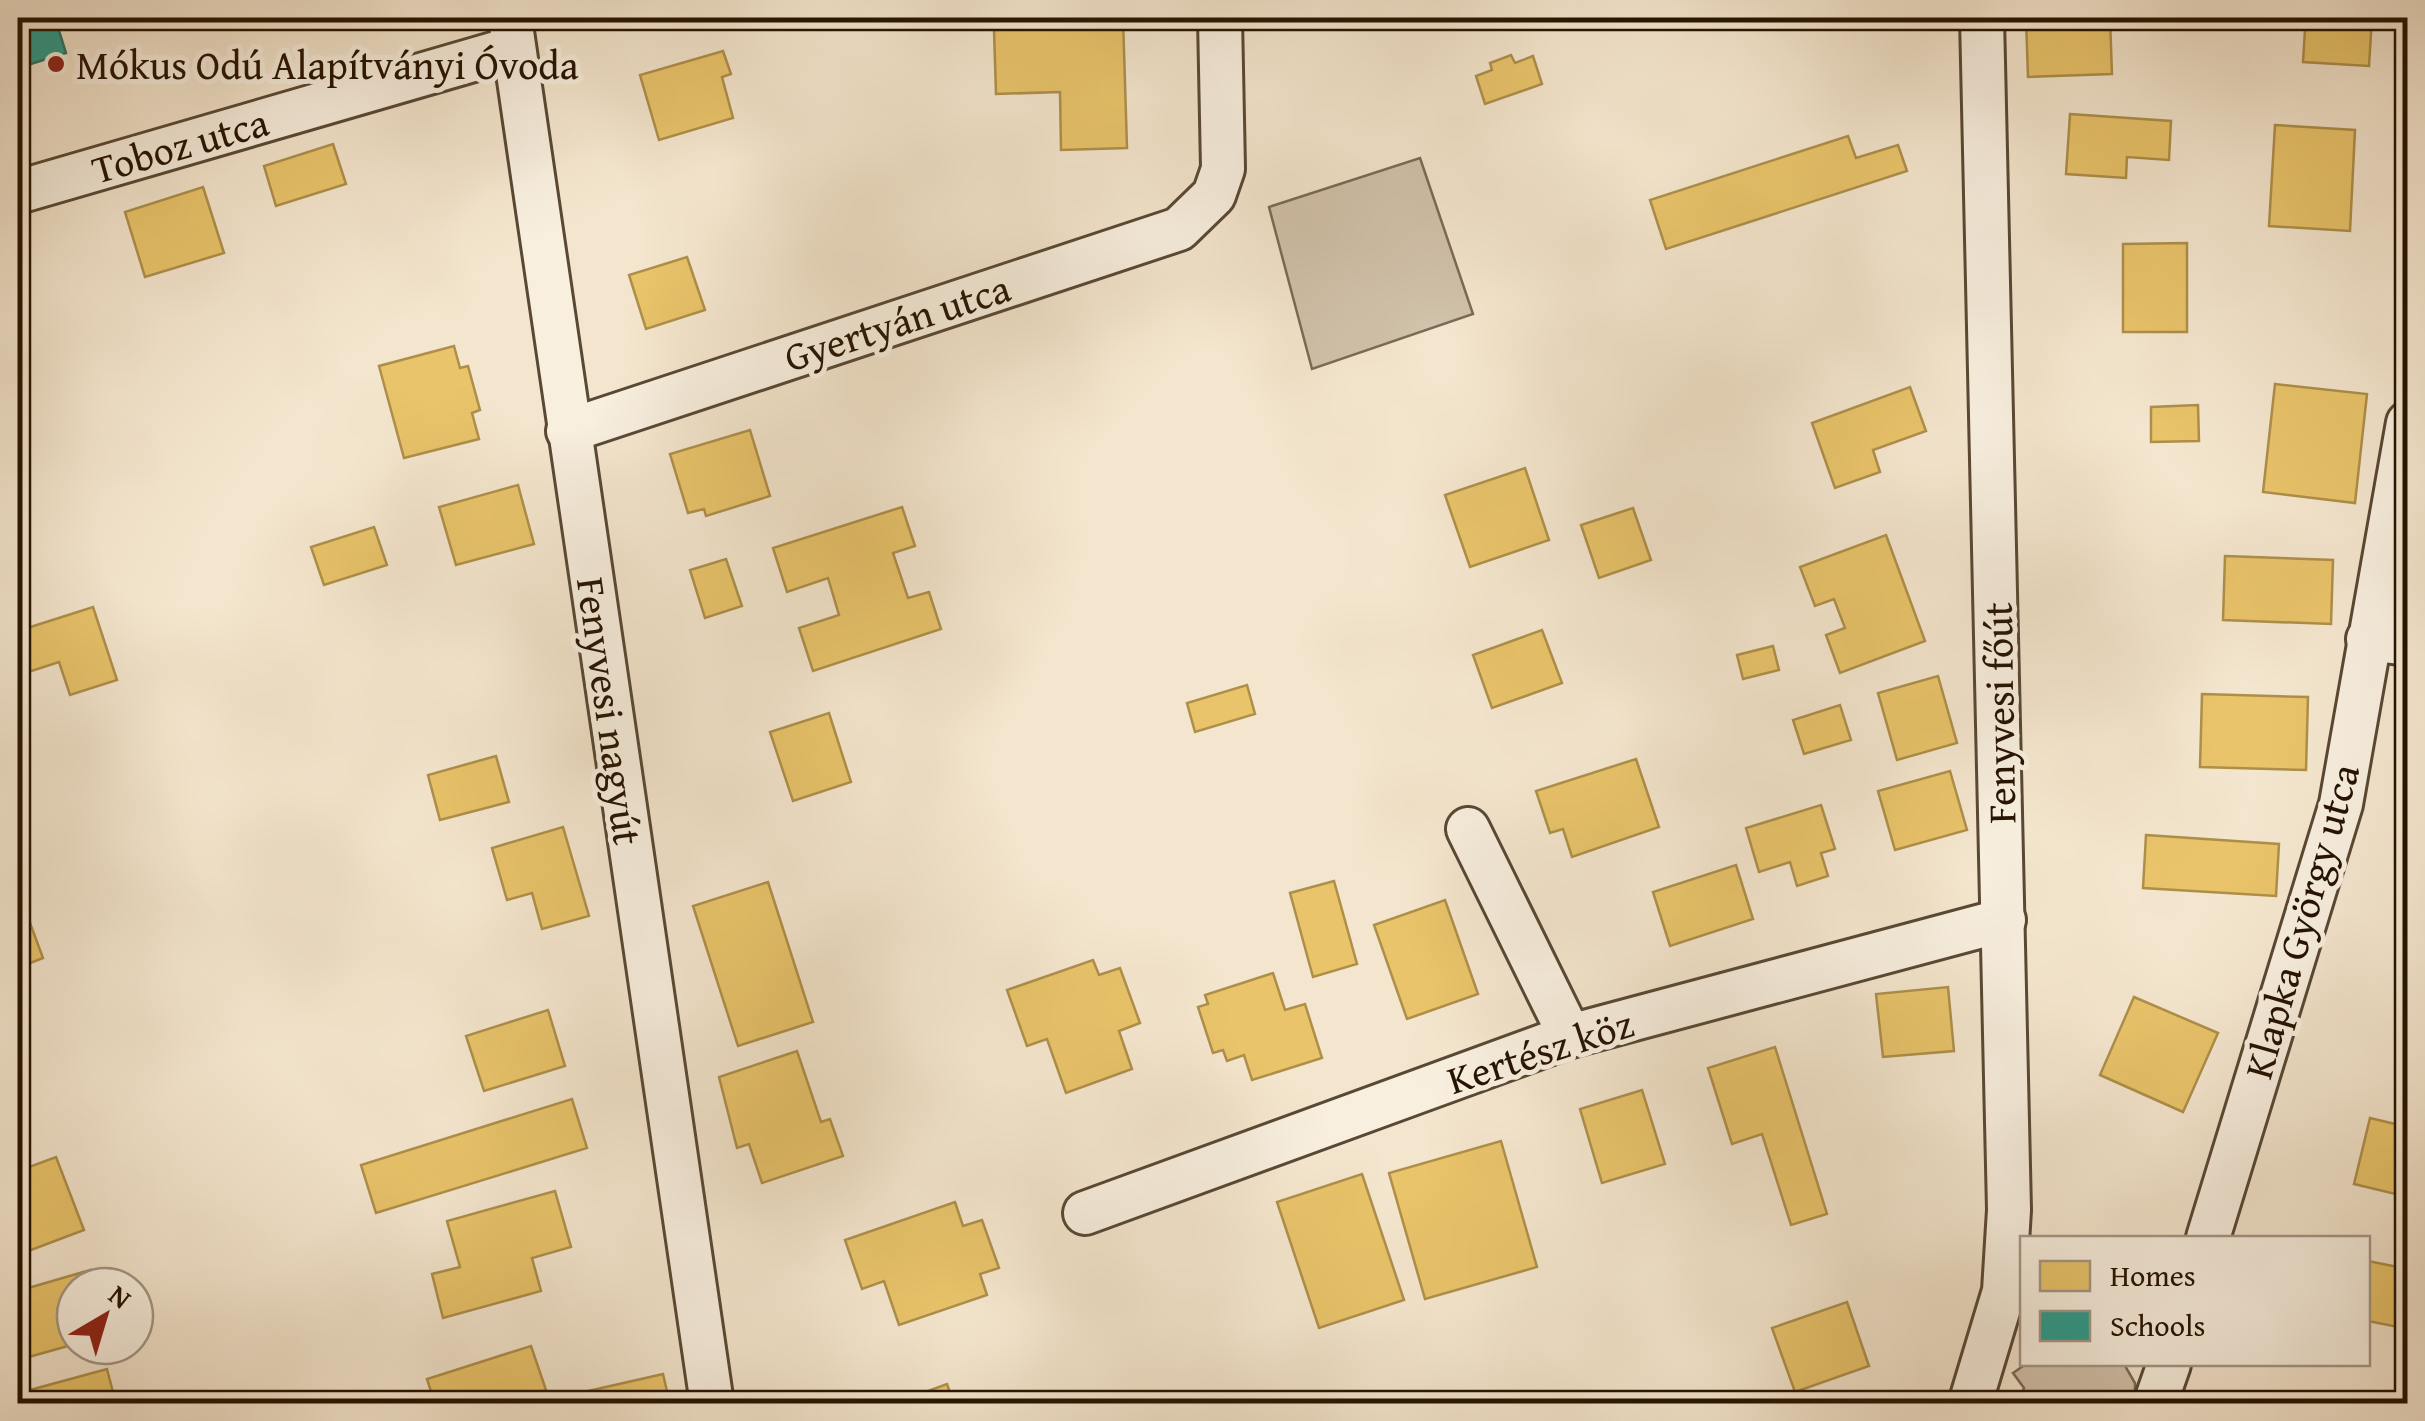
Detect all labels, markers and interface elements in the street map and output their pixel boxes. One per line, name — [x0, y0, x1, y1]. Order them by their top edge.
place label: Mókus Odú Alapítványi Óvoda — [76, 35, 579, 94]
marker: Mókus Odú Alapítványi Óvoda — [45, 53, 67, 75]
street label: Toboz utca — [85, 92, 275, 198]
street label: Gyertyán utca — [776, 258, 1018, 386]
street label: Fenyvesi nagyút — [562, 573, 658, 849]
street label: Fenyvesi főút — [1968, 602, 2030, 824]
street label: Klapka György utca — [2228, 757, 2374, 1085]
street label: Kertész köz — [1439, 993, 1641, 1109]
legend — [2020, 1236, 2370, 1366]
text: Homes — [2110, 1253, 2196, 1297]
north arrow — [55, 1266, 155, 1366]
text: N — [101, 1274, 141, 1318]
text: Schools — [2110, 1303, 2205, 1347]

